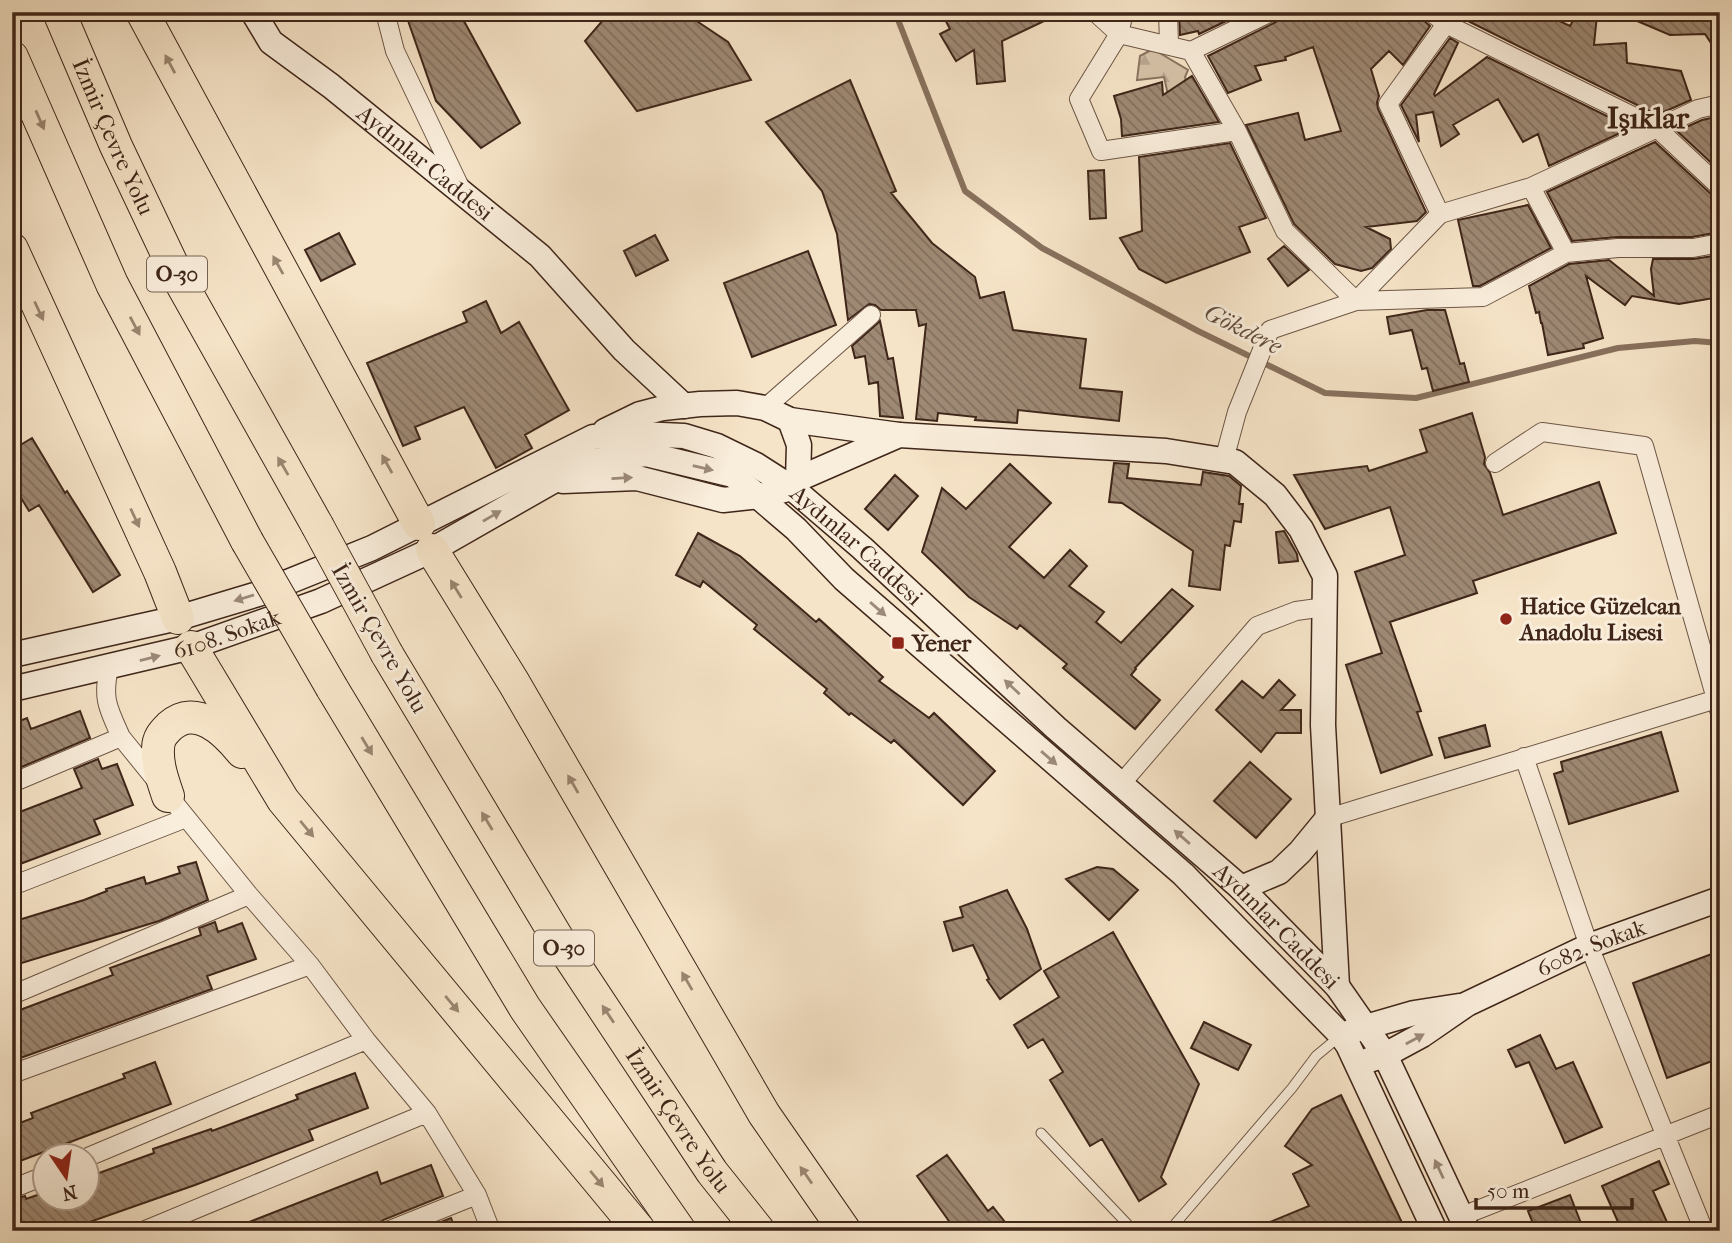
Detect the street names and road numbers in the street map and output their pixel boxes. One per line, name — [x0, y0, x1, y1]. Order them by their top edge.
street label: İzmir Çevre Yolu — [66, 55, 160, 219]
street label: Aydınlar Caddesi — [351, 99, 499, 227]
road number: O-30 — [147, 256, 207, 292]
street label: Aydınlar Caddesi — [784, 479, 928, 612]
street label: İzmir Çevre Yolu — [326, 559, 433, 718]
street label: 6108. Sokak — [171, 603, 285, 665]
street label: Aydınlar Caddesi — [1207, 857, 1346, 995]
street label: 6082. Sokak — [1533, 913, 1651, 983]
road number: O-30 — [534, 930, 594, 965]
street label: İzmir Çevre Yolu — [620, 1043, 736, 1198]

